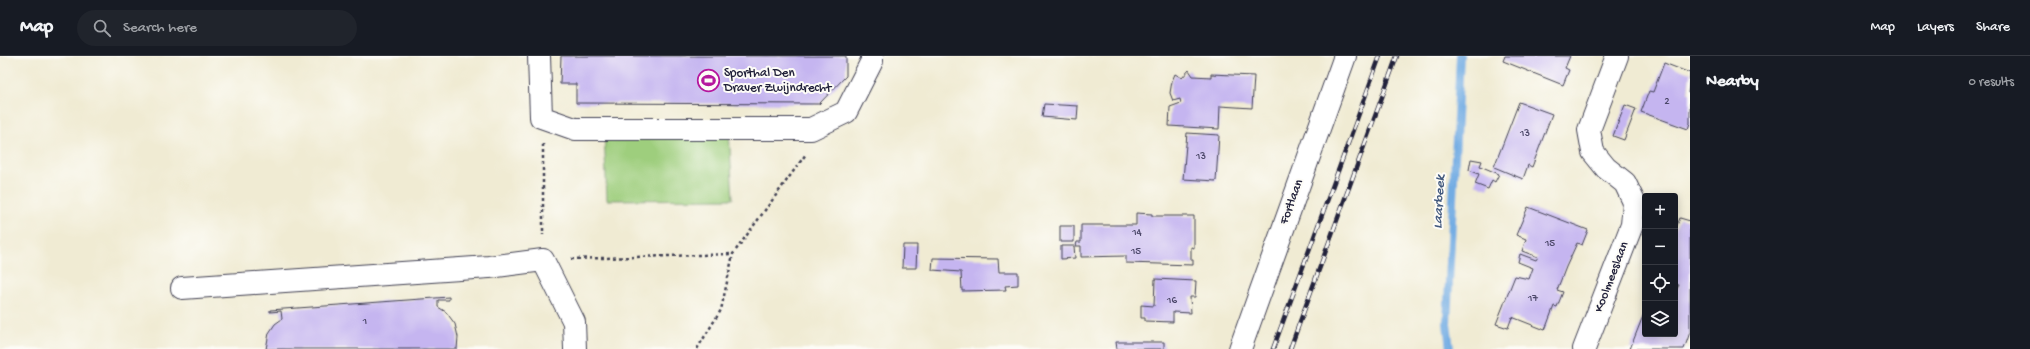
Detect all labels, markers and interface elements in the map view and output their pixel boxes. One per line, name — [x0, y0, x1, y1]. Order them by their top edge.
search box — [77, 10, 357, 46]
text: Map — [20, 16, 53, 39]
icon: search — [91, 17, 113, 39]
text: Search here — [123, 19, 197, 37]
text: Map — [1871, 19, 1895, 36]
text: Layers — [1917, 19, 1954, 36]
text: Share — [1976, 19, 2010, 36]
place label: Sporthal Den Draver Zwijndrecht — [723, 66, 833, 96]
sports icon: Sporthal Den Draver Zwijndrecht — [696, 67, 722, 93]
text: Nearby — [1706, 72, 1759, 92]
text: 0 results — [1968, 75, 2014, 90]
house number: 2 — [1664, 96, 1670, 108]
house number: 13 — [1519, 128, 1530, 140]
house number: 13 — [1195, 151, 1206, 163]
water label: Laarbeek — [1430, 173, 1450, 229]
street label: Fortlaan — [1277, 177, 1307, 227]
map controls — [1642, 193, 1678, 337]
button: + — [1642, 193, 1678, 229]
house number: 14 — [1131, 227, 1143, 239]
button: − — [1642, 229, 1678, 265]
house number: 15 — [1544, 238, 1555, 250]
street label: Koolmeeslaan — [1592, 239, 1633, 314]
house number: 15 — [1130, 246, 1141, 258]
button: locate — [1642, 265, 1678, 301]
house number: 17 — [1527, 293, 1538, 305]
house number: 16 — [1166, 295, 1177, 307]
button: layers — [1642, 301, 1678, 337]
house number: 1 — [362, 316, 367, 328]

